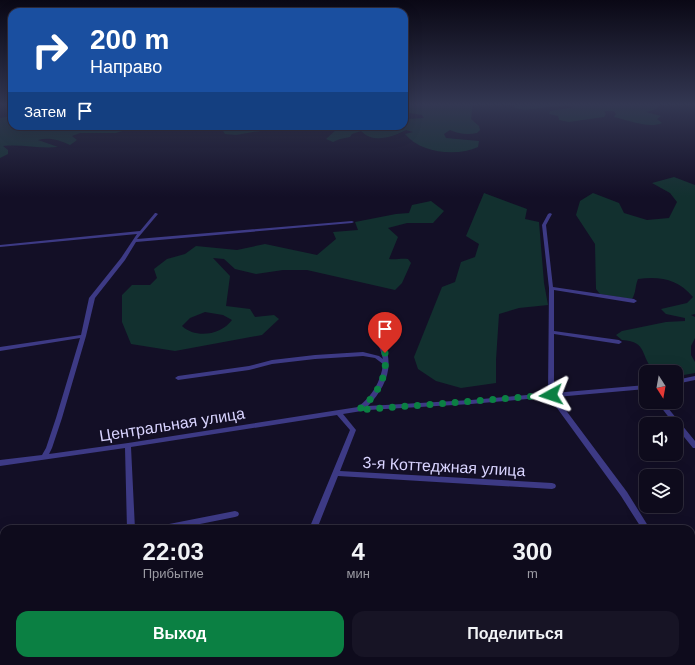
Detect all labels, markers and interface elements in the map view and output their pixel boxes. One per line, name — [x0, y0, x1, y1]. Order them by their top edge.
icon: right — [24, 24, 76, 76]
text: 200 m — [90, 24, 169, 55]
text: Направо — [90, 57, 162, 77]
icon: arrive — [74, 100, 96, 122]
text: Затем — [24, 103, 66, 120]
pin — [368, 312, 402, 353]
icon: arrive — [374, 318, 396, 340]
north arrow — [639, 365, 683, 409]
map controls — [639, 365, 683, 513]
position arrow — [530, 374, 572, 416]
street label: Центральная улица — [98, 405, 246, 444]
button: sound — [639, 417, 683, 461]
street label: 3-я Коттеджная улица — [362, 454, 526, 479]
button: layers — [639, 469, 683, 513]
text: 22:03 — [143, 538, 204, 565]
text: 4 — [351, 538, 365, 565]
text: 300 — [512, 538, 552, 565]
text: Прибытие — [143, 566, 204, 581]
text: мин — [346, 566, 370, 581]
text: m — [527, 566, 538, 581]
button: Выход — [16, 611, 344, 657]
button: Поделиться — [352, 611, 679, 657]

